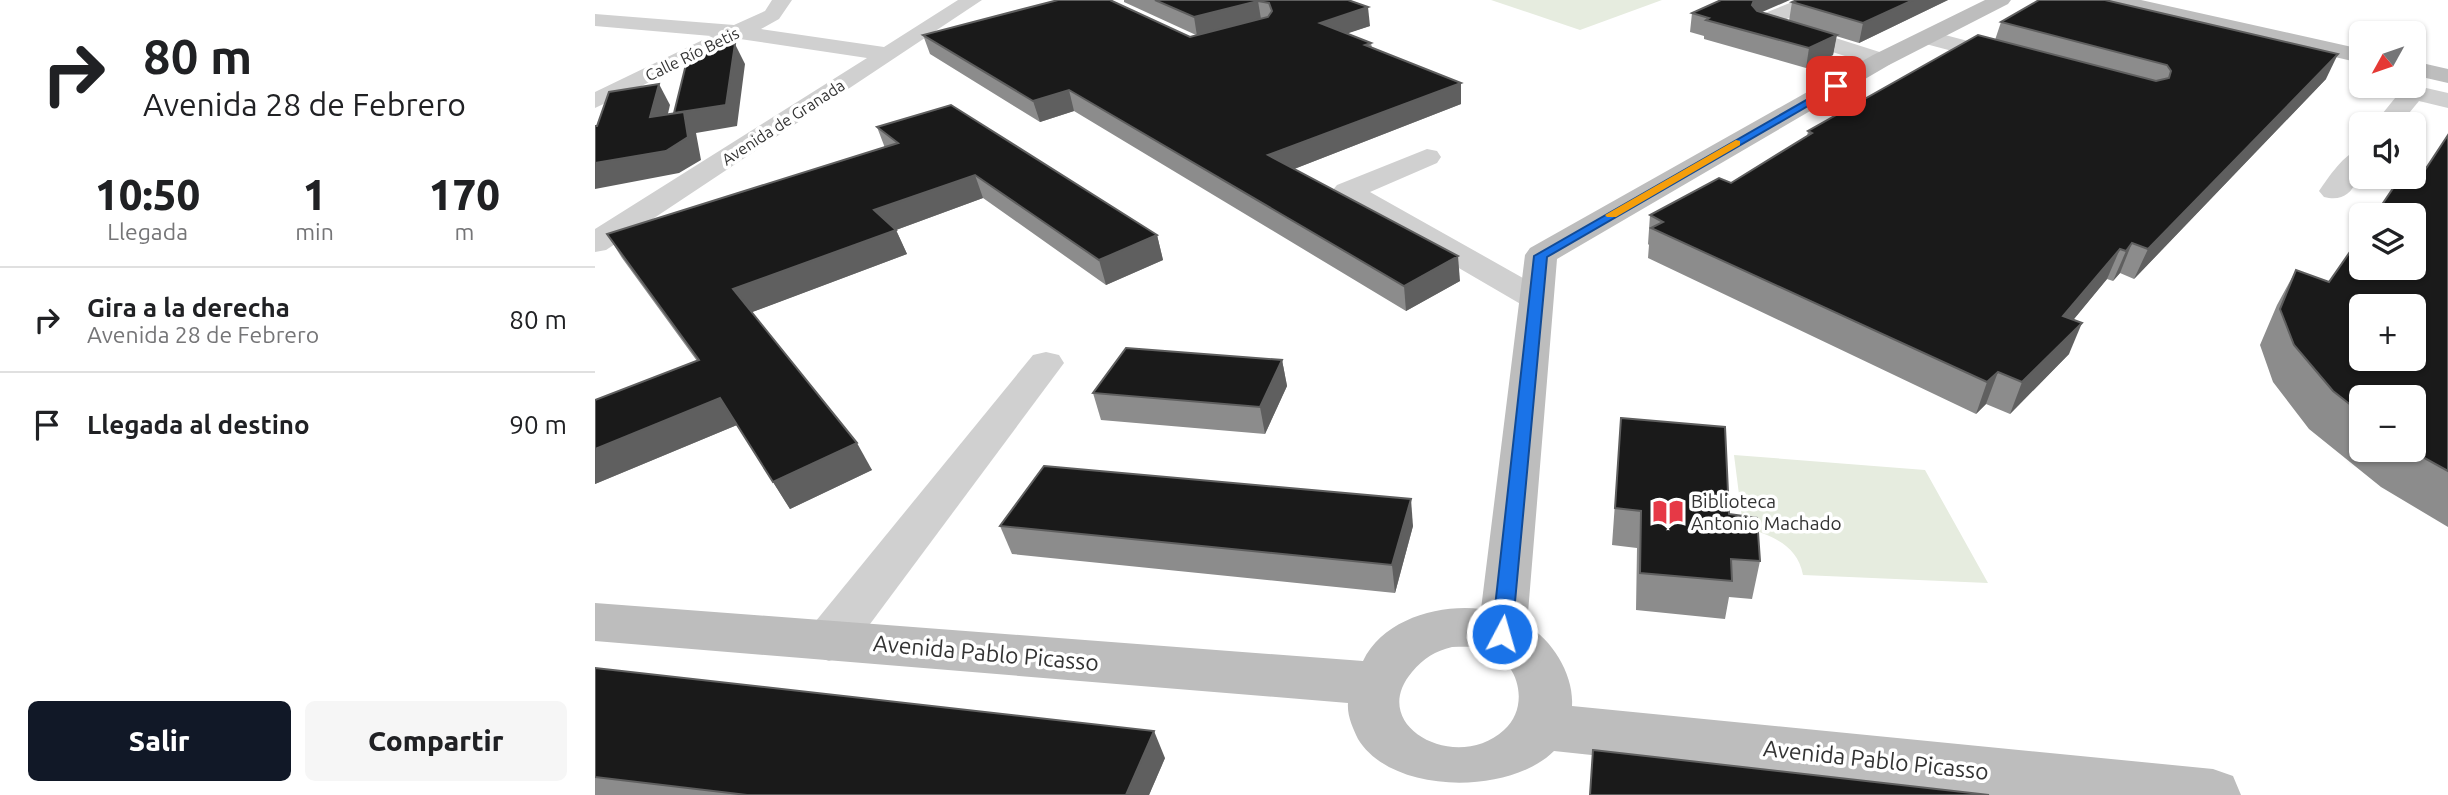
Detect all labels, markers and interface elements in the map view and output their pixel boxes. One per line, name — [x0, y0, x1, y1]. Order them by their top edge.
north arrow — [2349, 21, 2425, 98]
map controls — [2349, 21, 2426, 462]
street label: Calle Río Betis — [642, 24, 742, 84]
icon: right — [28, 28, 119, 119]
text: 80 m — [143, 28, 252, 83]
pin — [1806, 56, 1866, 116]
icon: arrive — [1817, 67, 1855, 105]
street label: Avenida de Granada — [718, 76, 848, 168]
text: Avenida 28 de Febrero — [143, 86, 466, 122]
button: sound — [2349, 112, 2426, 189]
text: 10:50 — [95, 171, 200, 218]
text: 1 — [303, 171, 326, 218]
text: 170 — [429, 171, 500, 218]
button: layers — [2349, 203, 2426, 280]
text: Llegada — [107, 219, 188, 244]
text: min — [295, 219, 334, 244]
text: m — [454, 219, 474, 244]
text: Gira a la derecha — [87, 293, 290, 322]
button: + — [2349, 294, 2426, 371]
icon: right — [28, 301, 66, 339]
text: 80 m — [509, 305, 567, 334]
text: Avenida 28 de Febrero — [87, 322, 319, 347]
button: − — [2349, 385, 2426, 462]
icon: arrive — [28, 406, 66, 444]
text: Llegada al destino — [87, 410, 310, 439]
text: 90 m — [509, 410, 567, 439]
place label: Biblioteca Antonio Machado — [1691, 490, 1842, 534]
library icon: Biblioteca Antonio Machado — [1651, 495, 1685, 529]
position arrow — [1465, 597, 1539, 671]
street label: Avenida Pablo Picasso — [872, 630, 1100, 675]
button: Salir — [28, 701, 291, 781]
button: Compartir — [305, 701, 567, 781]
street label: Avenida Pablo Picasso — [1762, 735, 1990, 784]

